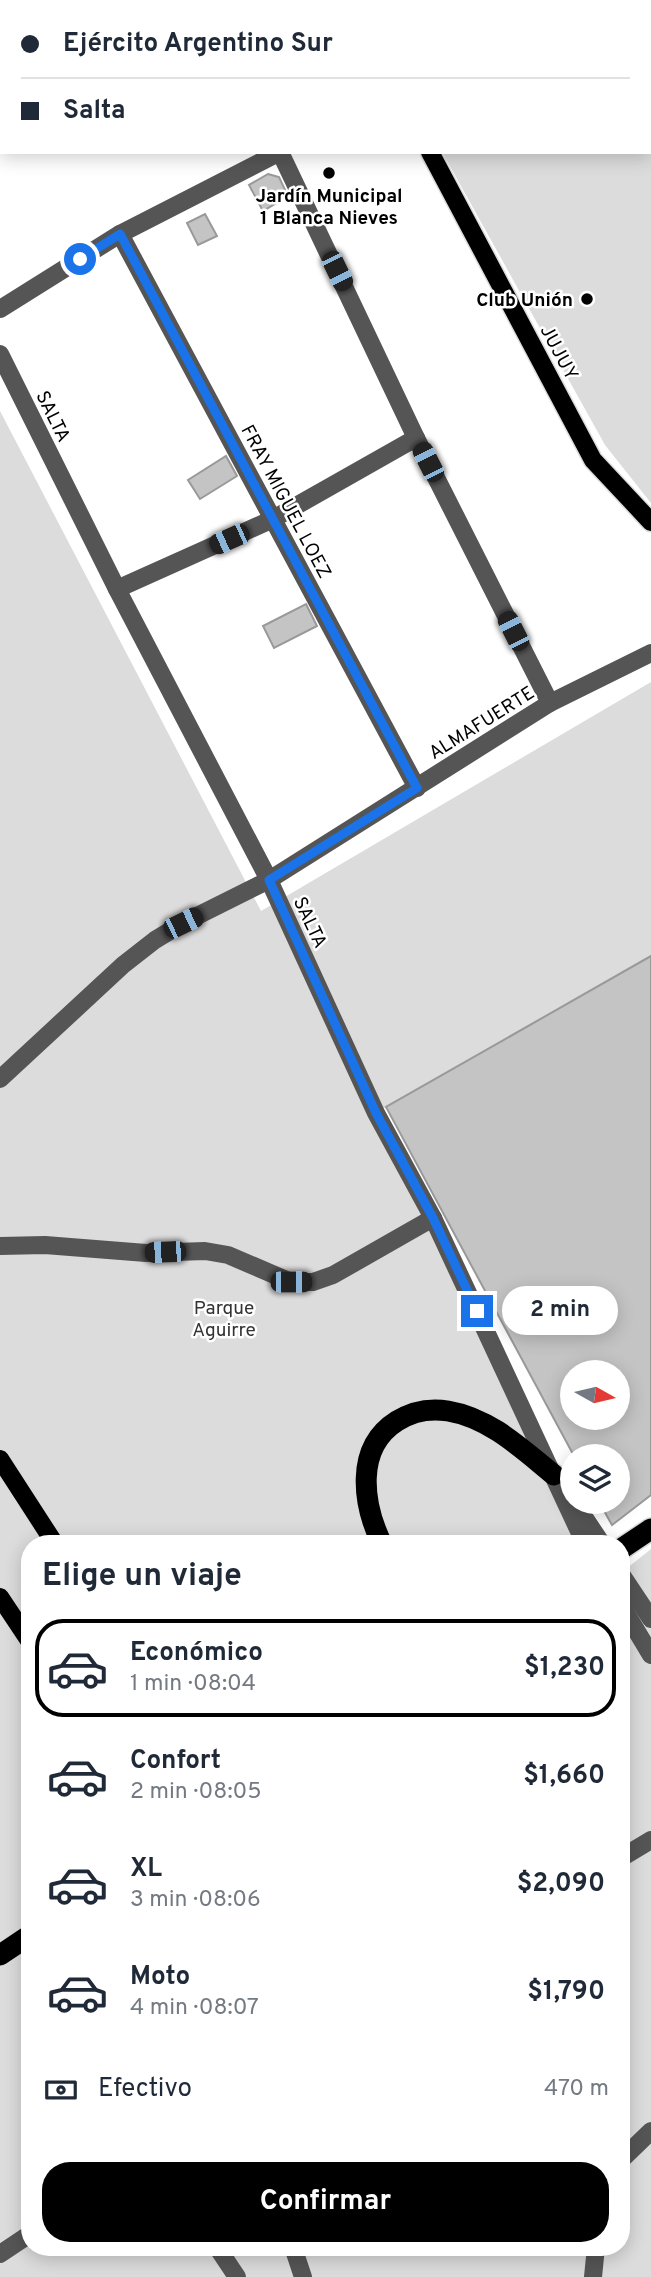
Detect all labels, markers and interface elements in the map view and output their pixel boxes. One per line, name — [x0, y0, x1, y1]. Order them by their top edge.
text: Ejército Argentino Sur — [63, 28, 333, 61]
text: Salta — [63, 95, 126, 128]
marker: Jardín Municipal 1 Blanca Nieves — [321, 165, 337, 181]
place label: Jardín Municipal 1 Blanca Nieves — [255, 185, 403, 231]
route start — [64, 243, 96, 275]
car — [319, 248, 356, 294]
place label: Club Unión — [476, 289, 573, 313]
marker: Club Unión — [579, 291, 595, 307]
street label: JUJUY — [534, 321, 583, 385]
street label: SALTA — [30, 387, 75, 447]
street label: FRAY MIGUEL LOEZ — [235, 421, 336, 583]
car — [410, 439, 447, 485]
car — [206, 521, 253, 557]
car — [495, 608, 532, 654]
street label: ALMAFUERTE — [425, 682, 539, 766]
street label: SALTA — [287, 893, 332, 952]
car — [160, 904, 207, 942]
car — [144, 1241, 187, 1263]
car — [271, 1272, 313, 1293]
callout: 2 min — [502, 1286, 617, 1336]
route end — [461, 1295, 493, 1327]
text: 2 min — [530, 1296, 590, 1325]
park label: Parque Aguirre — [192, 1297, 256, 1343]
north arrow — [560, 1360, 630, 1430]
map controls — [560, 1360, 630, 1514]
button: layers — [560, 1444, 630, 1514]
text: Elige un viaje — [42, 1557, 242, 1597]
icon: car — [46, 1637, 109, 1700]
text: Económico — [130, 1637, 263, 1670]
text: $1,230 — [524, 1652, 605, 1685]
text: 1 min · 08:04 — [130, 1670, 256, 1699]
icon: car — [46, 1745, 109, 1808]
text: Confort — [130, 1745, 221, 1778]
text: $1,660 — [523, 1760, 605, 1793]
text: 2 min · 08:05 — [130, 1778, 262, 1807]
icon: car — [46, 1853, 109, 1916]
text: XL — [130, 1853, 162, 1886]
text: $2,090 — [517, 1868, 605, 1901]
text: 3 min · 08:06 — [130, 1886, 261, 1915]
icon: car — [46, 1961, 109, 2024]
text: Moto — [130, 1961, 190, 1994]
text: $1,790 — [527, 1976, 605, 2009]
text: 4 min · 08:07 — [130, 1994, 259, 2023]
icon: cash — [42, 2071, 80, 2109]
text: Efectivo — [98, 2073, 192, 2106]
text: 470 m — [544, 2075, 609, 2104]
button: Confirmar — [42, 2162, 609, 2242]

